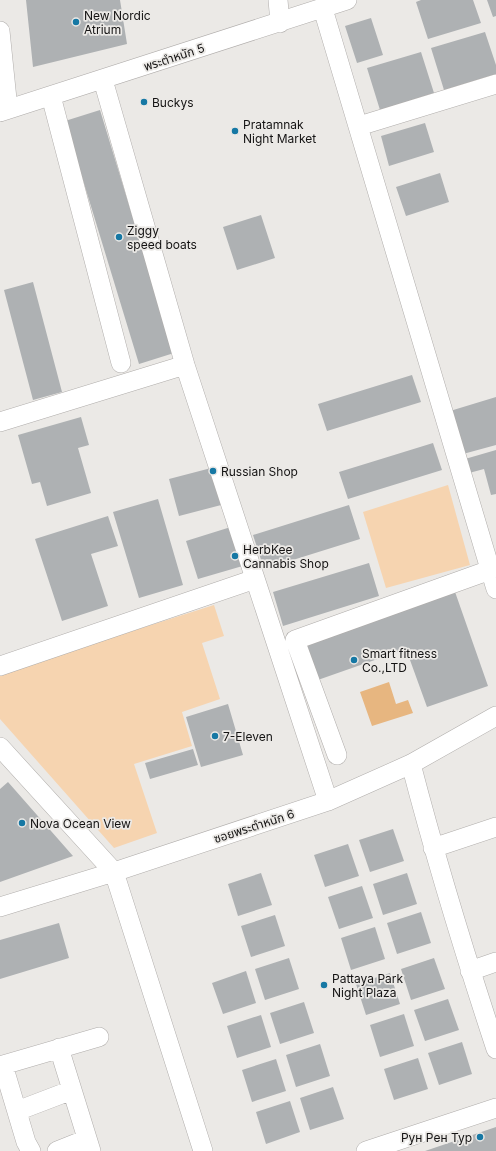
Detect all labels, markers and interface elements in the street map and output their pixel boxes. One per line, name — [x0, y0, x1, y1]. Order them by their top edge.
place label: New Nordic Atrium — [84, 8, 151, 37]
marker: New Nordic Atrium — [71, 17, 81, 27]
street label: พระตำหนัก 5 — [142, 40, 206, 74]
place label: Buckys — [152, 95, 193, 110]
marker: Buckys — [139, 97, 149, 107]
place label: Pratamnak Night Market — [243, 117, 316, 146]
marker: Pratamnak Night Market — [230, 126, 240, 136]
place label: Ziggy speed boats — [127, 223, 197, 252]
marker: Ziggy speed boats — [114, 232, 124, 242]
place label: Russian Shop — [221, 464, 298, 479]
marker: Russian Shop — [208, 466, 218, 476]
place label: HerbKee Cannabis Shop — [243, 542, 329, 571]
marker: HerbKee Cannabis Shop — [230, 551, 240, 561]
place label: Smart fitness Co.,LTD — [362, 646, 437, 675]
marker: Smart fitness Co.,LTD — [349, 655, 359, 665]
place label: 7-Eleven — [223, 729, 273, 744]
marker: 7-Eleven — [210, 731, 220, 741]
street label: ซอยพระตำหนัก 6 — [212, 806, 296, 846]
place label: Nova Ocean View — [30, 816, 131, 831]
marker: Nova Ocean View — [17, 818, 27, 828]
place label: Pattaya Park Night Plaza — [332, 971, 403, 1000]
marker: Pattaya Park Night Plaza — [319, 980, 329, 990]
place label: Рун Рен Тур — [401, 1130, 472, 1145]
marker: Рун Рен Тур — [475, 1132, 485, 1142]

